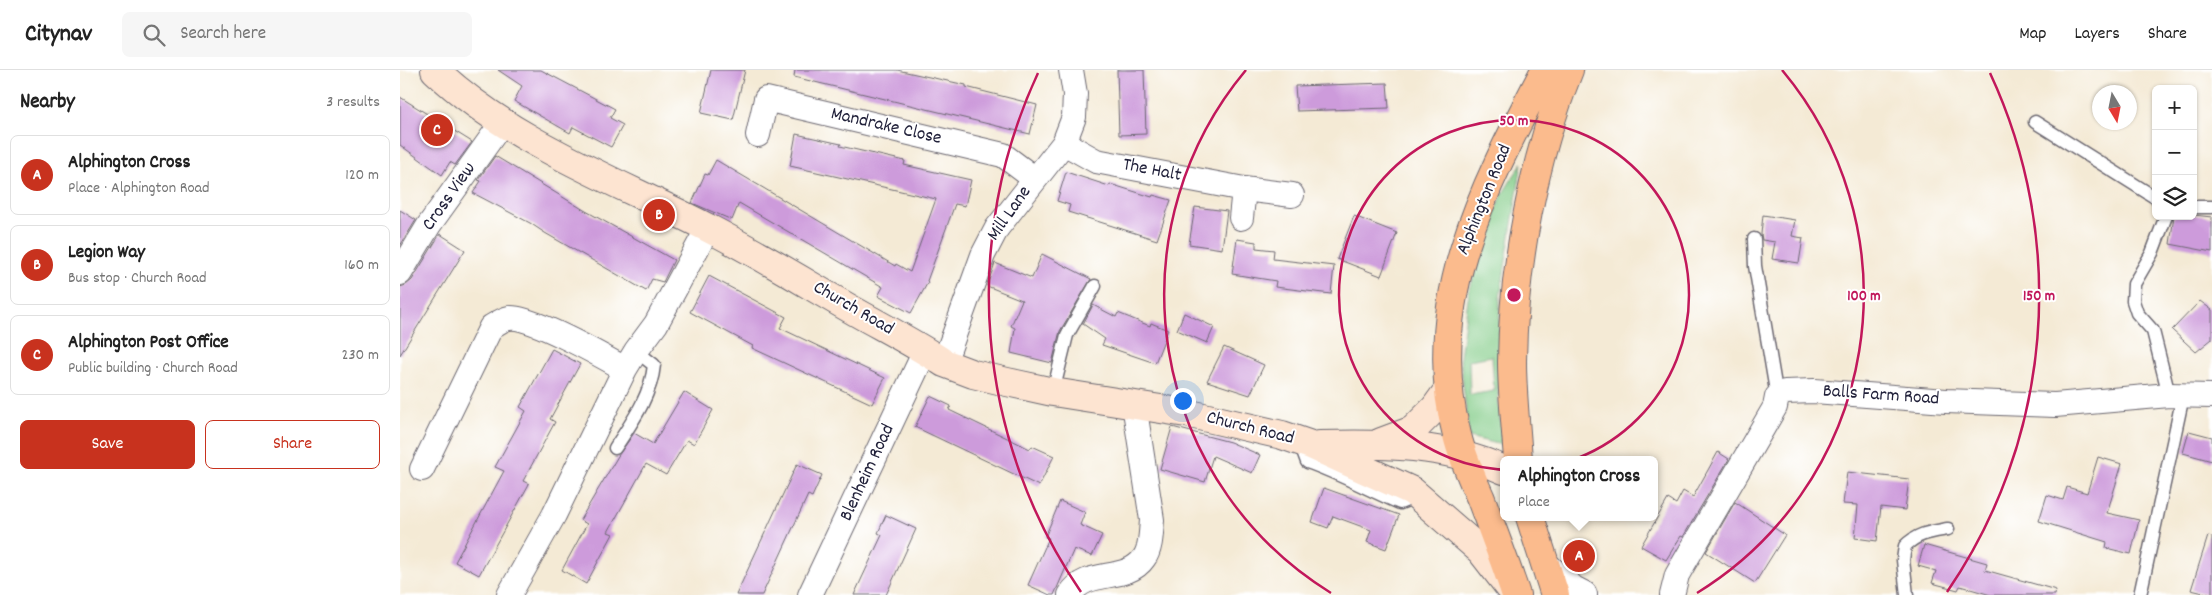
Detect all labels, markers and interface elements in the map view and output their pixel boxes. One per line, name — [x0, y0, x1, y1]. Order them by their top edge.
search box — [122, 12, 472, 57]
text: Citynav — [25, 18, 92, 52]
icon: search — [140, 21, 168, 49]
text: Search here — [180, 21, 266, 48]
text: Map — [2019, 22, 2046, 47]
text: Layers — [2074, 22, 2120, 47]
text: Share — [2148, 22, 2187, 47]
north arrow — [2092, 85, 2137, 130]
map controls — [2152, 85, 2197, 220]
button: + — [2152, 85, 2197, 130]
text: Nearby — [20, 88, 75, 118]
text: 3 results — [326, 91, 380, 114]
street label: Mandrake Close — [828, 101, 944, 153]
pin: C — [421, 111, 453, 149]
text: 50 m — [1500, 111, 1528, 133]
button: − — [2152, 130, 2197, 175]
street label: Alphington Road — [1451, 141, 1519, 259]
text: Alphington Cross — [68, 150, 190, 177]
street label: The Halt — [1120, 152, 1184, 190]
street label: Cross View — [416, 157, 484, 237]
text: A — [33, 164, 41, 187]
text: 120 m — [345, 164, 379, 187]
button: layers — [2152, 175, 2197, 220]
text: Place · Alphington Road — [68, 177, 210, 200]
street label: Mill Lane — [981, 181, 1039, 247]
pin: B — [643, 196, 675, 234]
text: Legion Way — [68, 240, 145, 267]
text: B — [33, 254, 41, 277]
text: 160 m — [344, 254, 379, 277]
text: Bus stop · Church Road — [68, 267, 206, 290]
street label: Church Road — [807, 275, 899, 343]
centre of rings — [1505, 286, 1523, 304]
text: 100 m — [1847, 286, 1881, 308]
text: 150 m — [2023, 286, 2055, 308]
text: Alphington Post Office — [68, 330, 229, 357]
text: C — [33, 344, 41, 367]
text: 230 m — [342, 344, 379, 367]
text: Public building · Church Road — [68, 357, 238, 380]
street label: Balls Farm Road — [1822, 378, 1940, 414]
your location — [1170, 388, 1196, 414]
street label: Church Road — [1203, 405, 1297, 453]
button: Save — [20, 420, 195, 469]
button: Share — [205, 420, 380, 469]
street label: Blenheim Road — [834, 420, 902, 526]
popup — [1500, 456, 1658, 521]
text: Alphington Cross — [1518, 464, 1640, 491]
text: Place — [1518, 491, 1550, 514]
pin: A — [1563, 537, 1595, 575]

